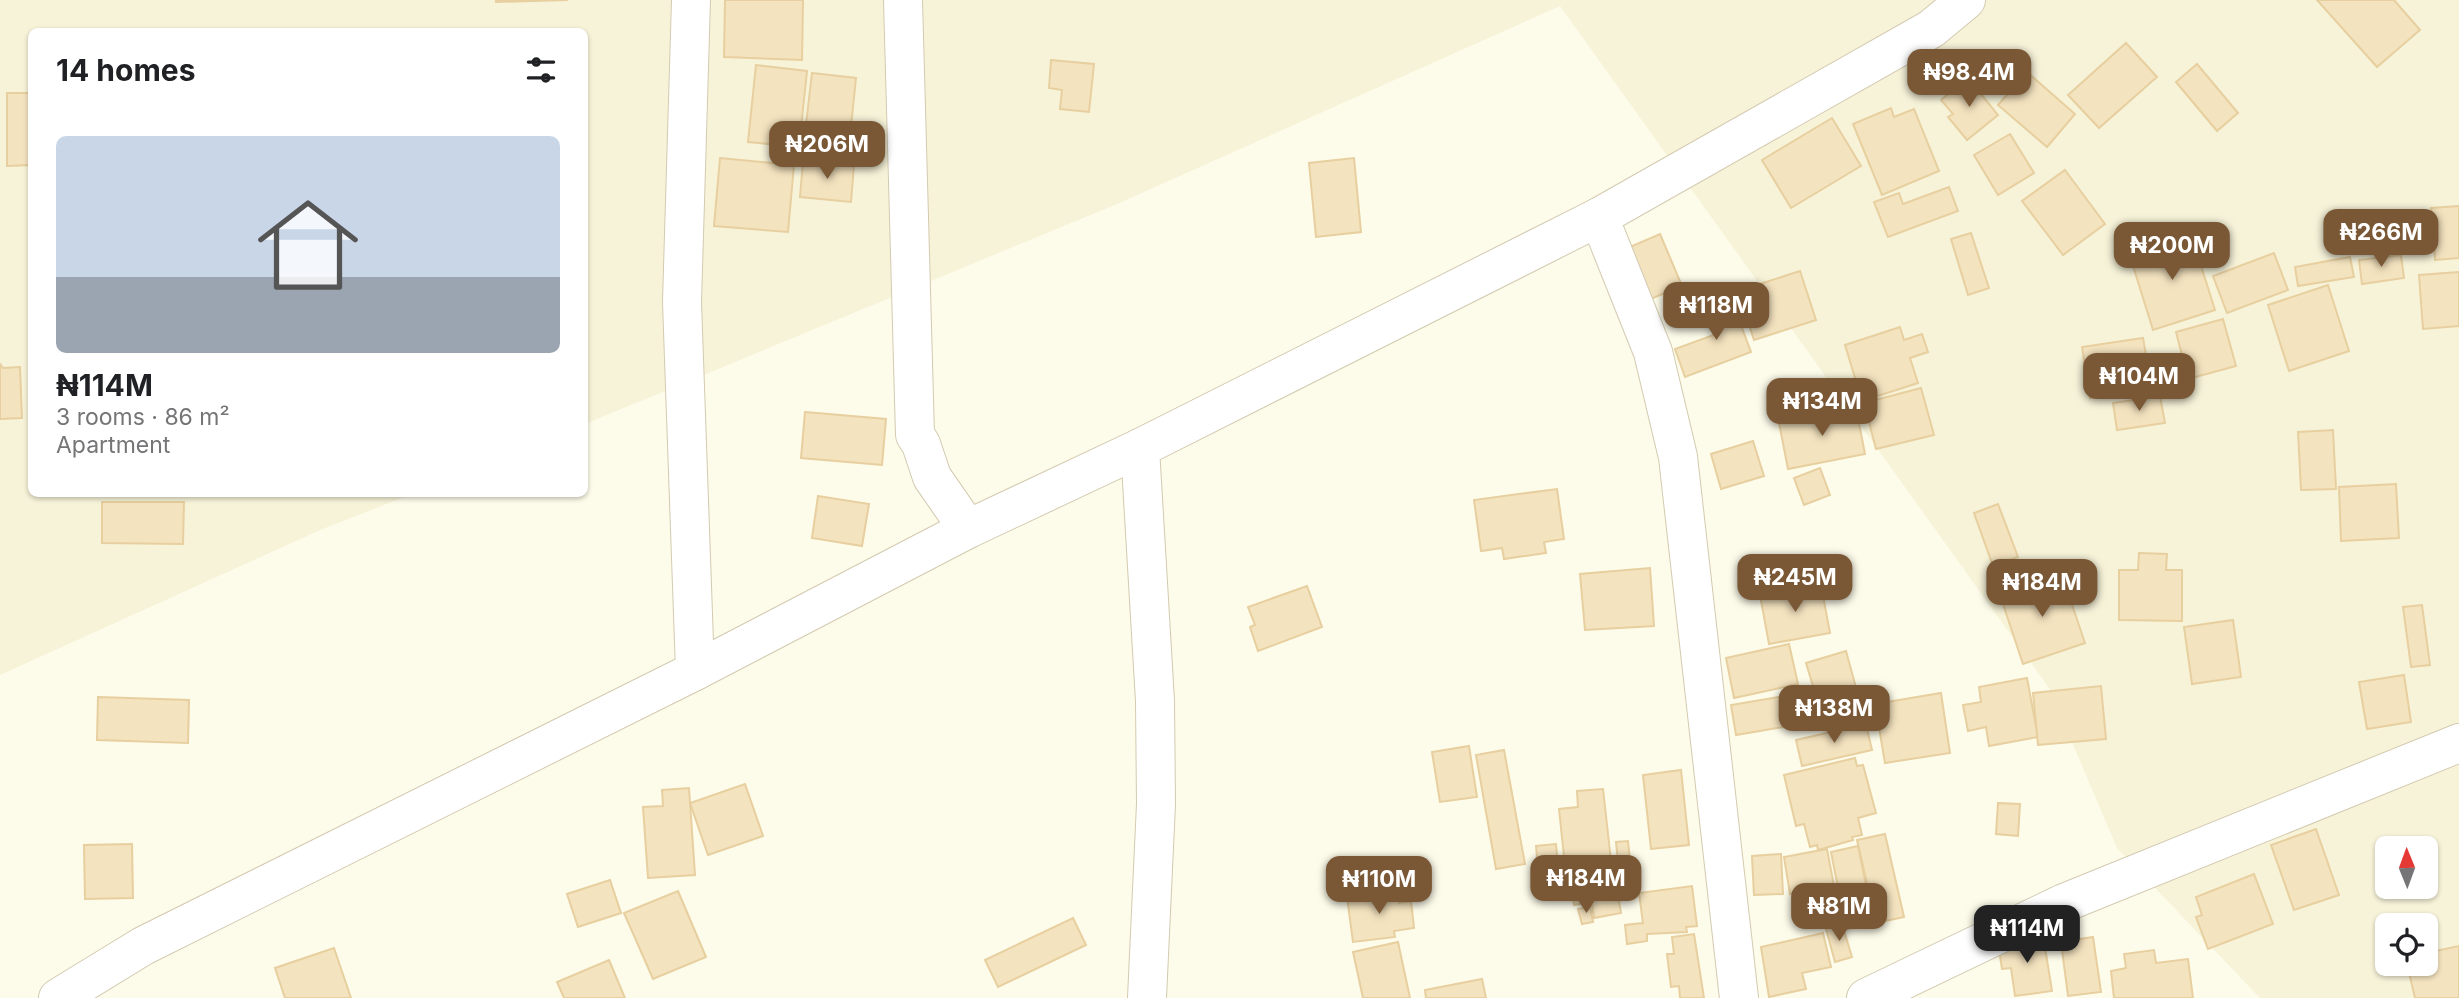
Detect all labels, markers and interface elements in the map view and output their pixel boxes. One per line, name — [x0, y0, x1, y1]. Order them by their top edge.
pin: ₦98.4M — [1912, 50, 2026, 109]
icon: filters — [522, 51, 560, 89]
text: 14 homes — [56, 52, 195, 88]
text: ₦98.4M — [1923, 58, 2015, 86]
pin: ₦206M — [778, 122, 876, 181]
text: ₦206M — [785, 130, 869, 158]
icon: home — [245, 182, 371, 308]
pin: ₦266M — [2332, 210, 2430, 269]
text: ₦266M — [2339, 218, 2423, 246]
pin: ₦200M — [2123, 222, 2221, 282]
text: ₦200M — [2130, 231, 2214, 259]
pin: ₦118M — [1667, 282, 1765, 342]
text: ₦118M — [1679, 291, 1753, 319]
pin: ₦104M — [2090, 354, 2188, 413]
text: ₦104M — [2099, 362, 2179, 390]
text: ₦114M — [56, 367, 153, 403]
pin: ₦134M — [1773, 378, 1871, 438]
text: ₦134M — [1782, 387, 1862, 415]
text: 3 rooms · 86 m² — [56, 403, 230, 431]
text: Apartment — [56, 431, 170, 459]
pin: ₦245M — [1746, 554, 1844, 614]
pin: ₦184M — [1993, 560, 2091, 619]
text: ₦245M — [1753, 563, 1837, 591]
text: ₦184M — [2002, 568, 2082, 596]
pin: ₦138M — [1785, 686, 1883, 745]
text: ₦138M — [1795, 694, 1873, 722]
north arrow — [2375, 836, 2438, 900]
map controls — [2375, 836, 2438, 976]
pin: ₦110M — [1330, 856, 1428, 916]
pin: ₦184M — [1537, 856, 1635, 915]
text: ₦184M — [1546, 864, 1626, 892]
text: ₦110M — [1342, 865, 1416, 893]
pin: ₦81M — [1798, 884, 1880, 943]
text: ₦81M — [1807, 892, 1871, 920]
pin: ₦114M — [1978, 906, 2076, 965]
button: locate — [2375, 913, 2438, 976]
text: ₦114M — [1990, 914, 2064, 942]

